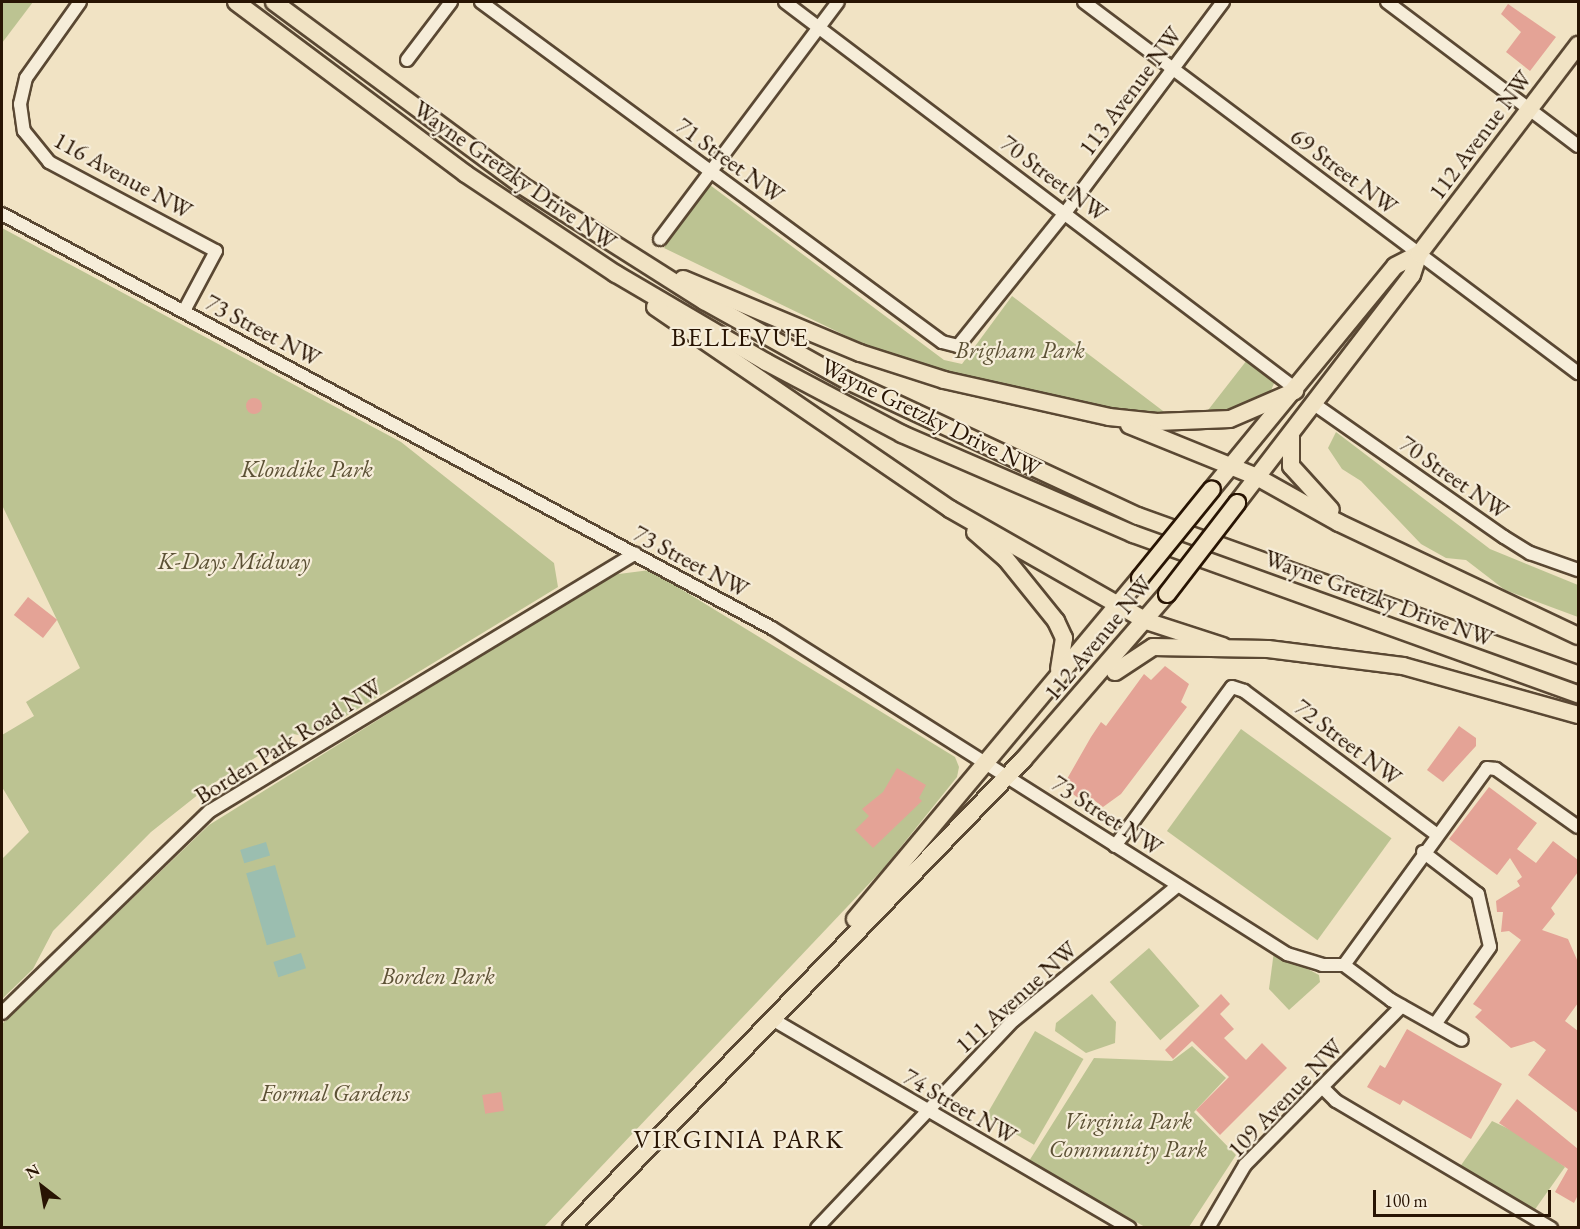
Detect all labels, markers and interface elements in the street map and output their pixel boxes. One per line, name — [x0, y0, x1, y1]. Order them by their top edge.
street label: 113 Avenue NW — [1072, 21, 1188, 161]
street label: 112 Avenue NW — [1422, 65, 1538, 205]
street label: Wayne Gretzky Drive NW — [408, 94, 622, 256]
street label: 71 Street NW — [670, 111, 790, 209]
street label: 69 Street NW — [1285, 121, 1403, 221]
street label: 116 Avenue NW — [49, 125, 197, 225]
street label: 70 Street NW — [995, 128, 1113, 228]
street label: 73 Street NW — [200, 288, 326, 372]
district label: BELLEVUE — [671, 322, 809, 354]
park label: Brigham Park — [955, 336, 1085, 364]
street label: Wayne Gretzky Drive NW — [816, 351, 1046, 483]
street label: 70 Street NW — [1394, 429, 1514, 525]
park label: Klondike Park — [241, 455, 373, 483]
street label: 73 Street NW — [628, 519, 754, 603]
street label: Wayne Gretzky Drive NW — [1261, 543, 1497, 653]
park label: K-Days Midway — [158, 547, 310, 575]
street label: 112 Avenue NW — [1037, 570, 1159, 706]
street label: Borden Park Road NW — [189, 672, 387, 810]
street label: 72 Street NW — [1289, 692, 1407, 792]
street label: 73 Street NW — [1046, 769, 1168, 861]
street label: 111 Avenue NW — [949, 935, 1083, 1059]
park label: Borden Park — [381, 962, 495, 990]
street label: 109 Avenue NW — [1221, 1033, 1349, 1163]
street label: 74 Street NW — [898, 1062, 1022, 1150]
park label: Formal Gardens — [260, 1079, 410, 1107]
park label: Virginia Park Community Park — [1049, 1107, 1207, 1163]
district label: VIRGINIA PARK — [633, 1124, 845, 1156]
north arrow — [12, 1157, 72, 1217]
text: N — [22, 1159, 43, 1183]
scale bar — [1376, 1178, 1554, 1216]
text: 100 m — [1384, 1189, 1428, 1212]

